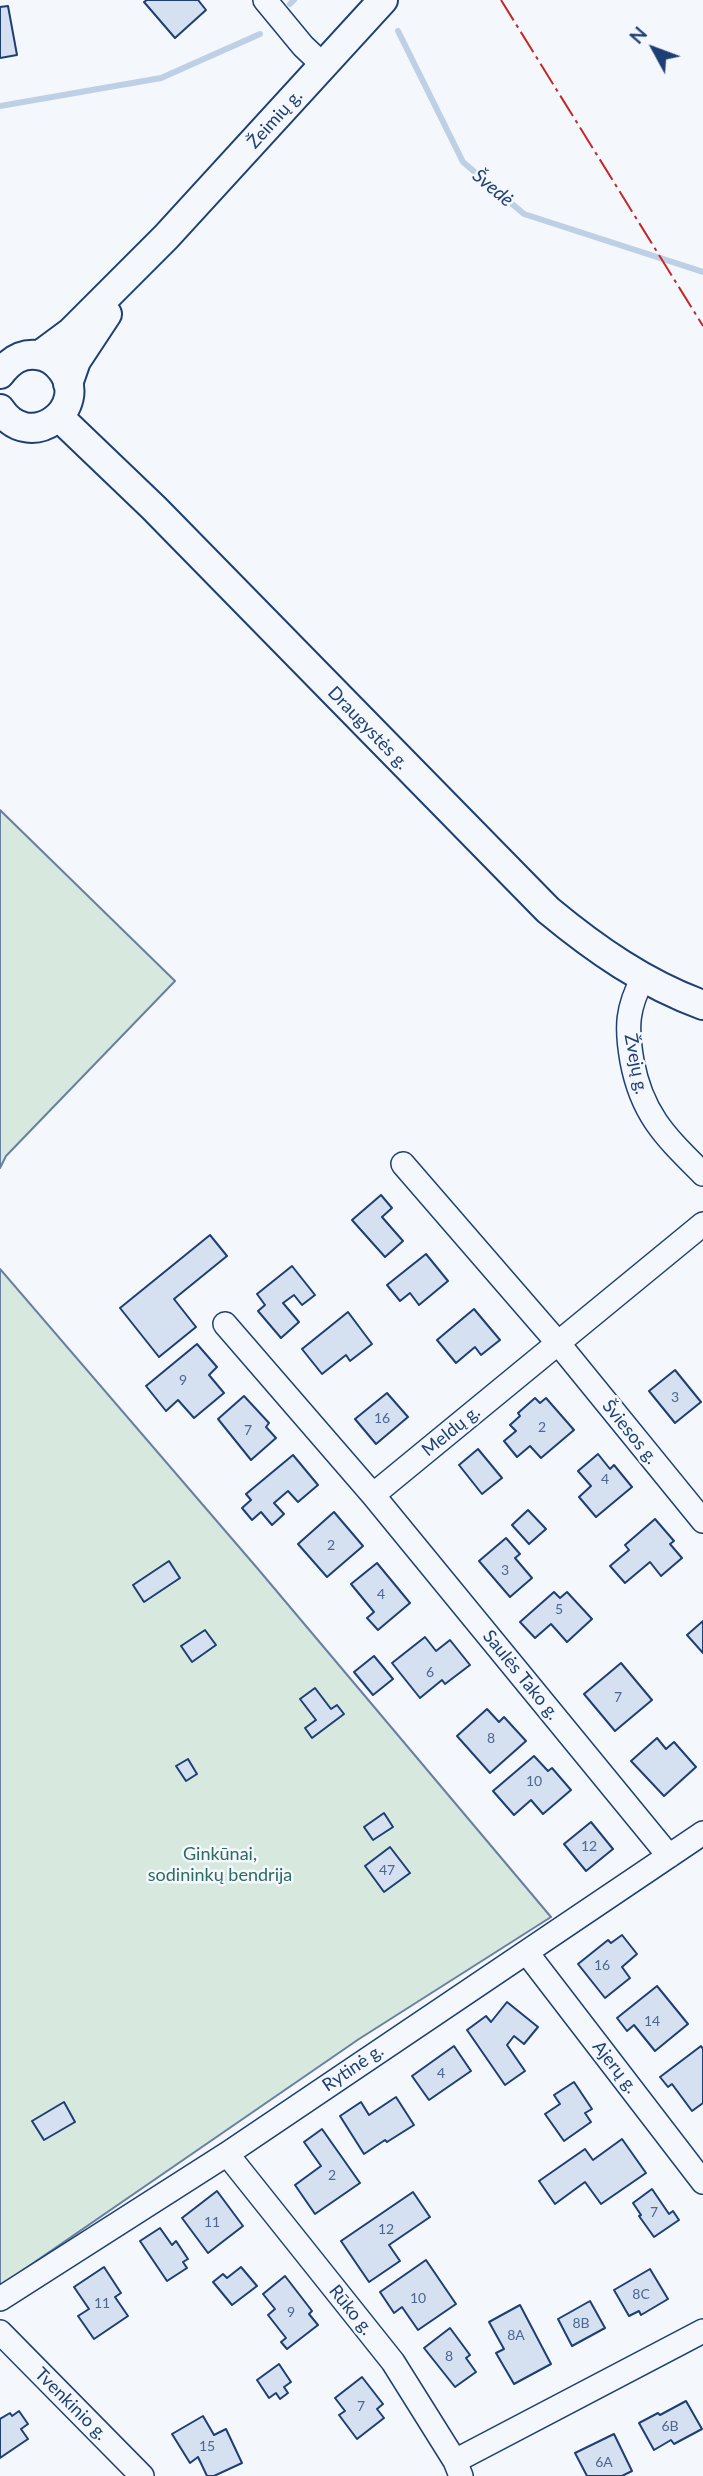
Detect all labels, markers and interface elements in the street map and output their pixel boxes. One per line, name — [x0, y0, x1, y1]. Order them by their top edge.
north arrow — [619, 14, 689, 84]
text: N — [624, 22, 651, 48]
street label: Žeimių g. — [243, 85, 307, 153]
water label: Švedė — [468, 164, 518, 212]
street label: Draugystės g. — [323, 682, 413, 774]
street label: Žvejų g. — [620, 1032, 652, 1096]
house number: 9 — [179, 1372, 187, 1388]
house number: 3 — [671, 1389, 679, 1405]
street label: Šviesos g. — [598, 1396, 662, 1468]
street label: Meldų g. — [418, 1401, 484, 1461]
house number: 16 — [374, 1410, 390, 1426]
house number: 2 — [538, 1419, 546, 1435]
house number: 7 — [244, 1422, 252, 1438]
house number: 4 — [601, 1471, 609, 1487]
house number: 2 — [327, 1537, 335, 1553]
house number: 3 — [501, 1562, 509, 1578]
house number: 4 — [377, 1586, 385, 1602]
house number: 5 — [555, 1601, 563, 1617]
street label: Saulės Tako g. — [478, 1626, 564, 1724]
house number: 6 — [426, 1664, 434, 1680]
house number: 7 — [614, 1689, 622, 1705]
house number: 8 — [487, 1730, 495, 1746]
house number: 10 — [526, 1773, 542, 1789]
house number: 12 — [581, 1838, 597, 1854]
park label: Ginkūnai, sodininkų bendrija — [148, 1843, 292, 1885]
house number: 47 — [379, 1862, 395, 1878]
house number: 16 — [594, 1957, 610, 1973]
house number: 14 — [644, 2013, 660, 2029]
street label: Ajerų g. — [588, 2036, 642, 2098]
street label: Rytinė g. — [318, 2040, 388, 2096]
house number: 4 — [437, 2065, 445, 2081]
house number: 2 — [328, 2167, 336, 2183]
house number: 7 — [650, 2204, 658, 2220]
house number: 11 — [204, 2214, 220, 2230]
house number: 12 — [378, 2221, 394, 2237]
street label: Rūko g. — [324, 2281, 378, 2339]
house number: 8C — [632, 2286, 650, 2302]
house number: 10 — [410, 2290, 426, 2306]
house number: 11 — [94, 2295, 110, 2311]
house number: 9 — [287, 2304, 295, 2320]
house number: 8B — [572, 2315, 590, 2331]
house number: 8A — [507, 2327, 525, 2343]
house number: 8 — [445, 2348, 453, 2364]
street label: Tvenkinio g. — [30, 2363, 112, 2445]
house number: 7 — [357, 2398, 365, 2414]
house number: 6B — [661, 2418, 679, 2434]
house number: 15 — [199, 2438, 215, 2454]
house number: 6A — [595, 2454, 613, 2470]

